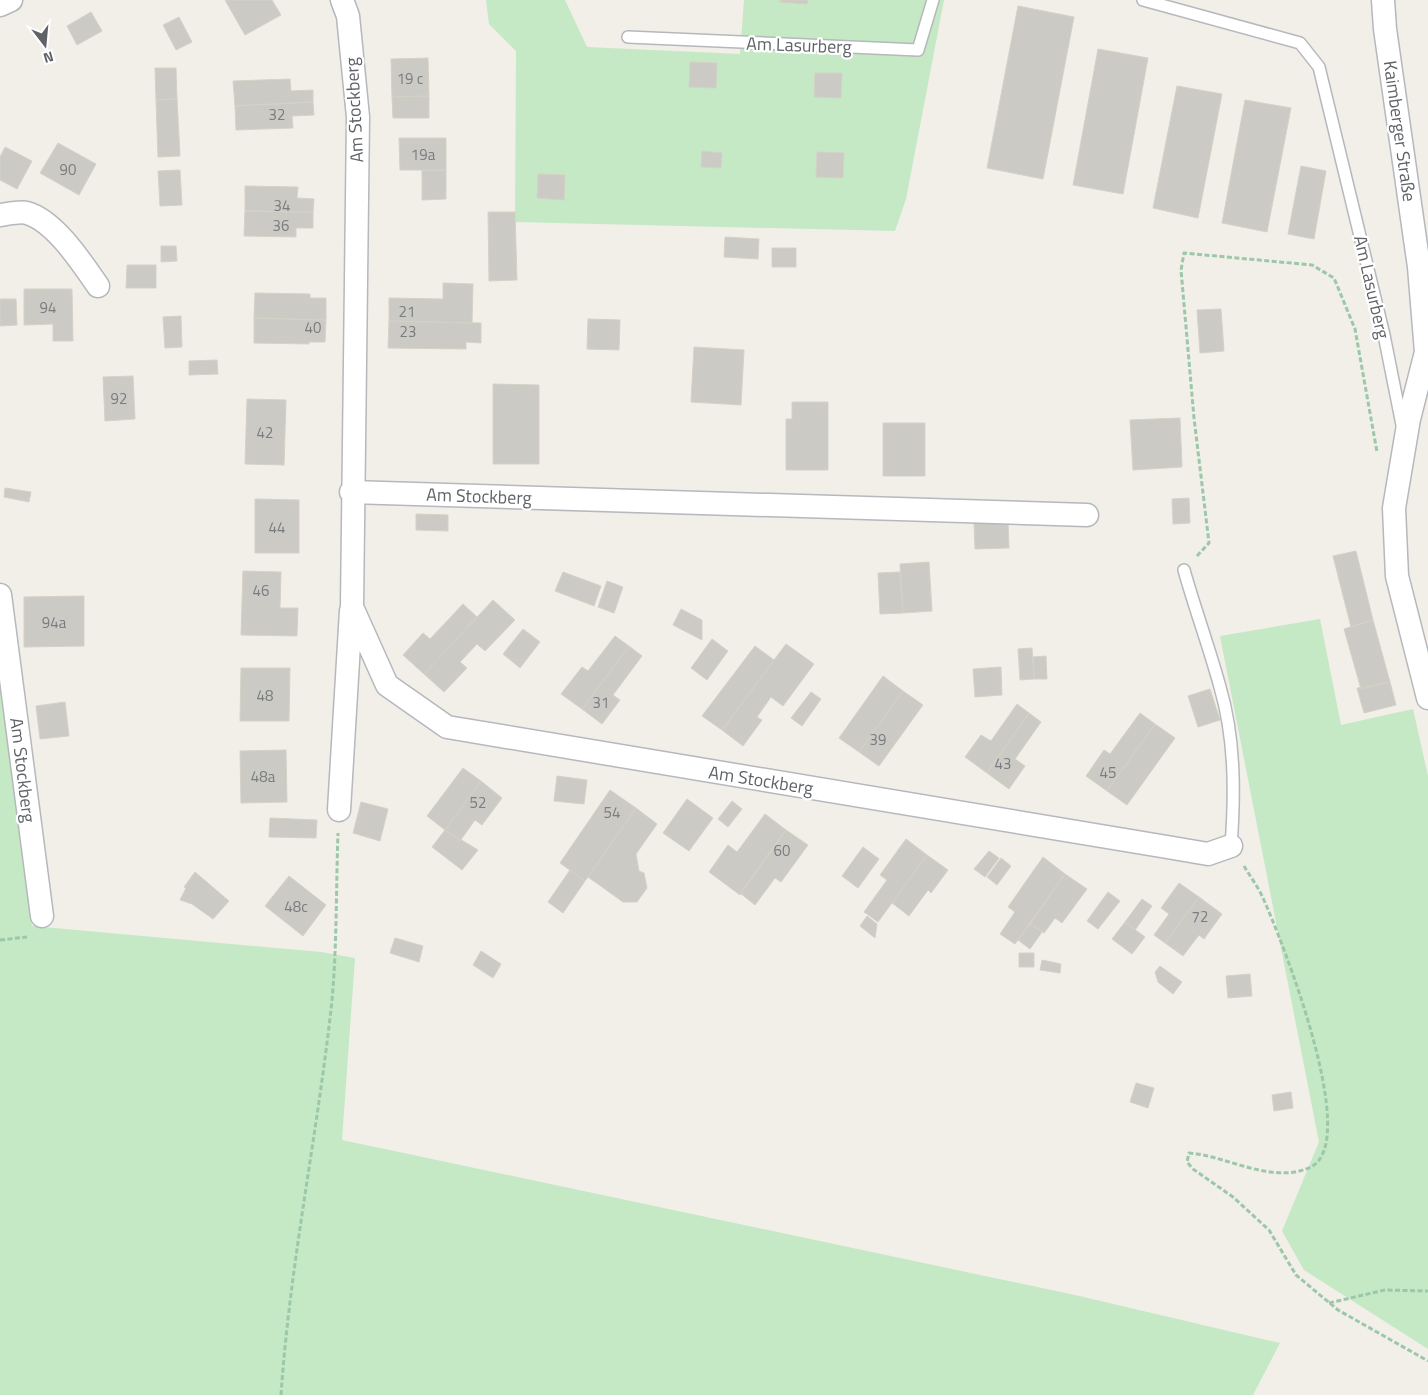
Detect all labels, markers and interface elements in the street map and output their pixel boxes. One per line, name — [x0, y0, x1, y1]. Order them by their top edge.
north arrow — [20, 20, 70, 70]
street label: Am Lasurberg — [746, 30, 852, 60]
text: N — [41, 47, 56, 69]
street label: Am Stockberg — [338, 57, 370, 163]
street label: Kaimberger Straße — [1377, 59, 1423, 203]
house number: 19 c — [397, 67, 423, 90]
house number: 32 — [269, 103, 285, 126]
house number: 19a — [411, 143, 436, 166]
house number: 90 — [60, 158, 76, 181]
house number: 34 — [274, 194, 290, 217]
house number: 36 — [273, 214, 289, 237]
street label: Am Lasurberg — [1347, 233, 1397, 341]
house number: 94 — [40, 296, 56, 319]
house number: 21 — [399, 300, 415, 323]
house number: 40 — [305, 316, 321, 339]
house number: 23 — [400, 320, 416, 343]
house number: 92 — [111, 387, 127, 410]
house number: 42 — [257, 421, 273, 444]
street label: Am Stockberg — [426, 481, 532, 511]
house number: 44 — [269, 516, 285, 539]
house number: 46 — [253, 579, 269, 602]
house number: 94a — [42, 611, 67, 634]
house number: 48 — [257, 684, 273, 707]
house number: 31 — [593, 691, 609, 714]
street label: Am Stockberg — [3, 716, 43, 824]
house number: 39 — [870, 728, 886, 751]
house number: 43 — [995, 752, 1011, 775]
street label: Am Stockberg — [707, 758, 815, 802]
house number: 45 — [1100, 761, 1116, 784]
house number: 48a — [251, 765, 276, 788]
house number: 52 — [470, 791, 486, 814]
house number: 54 — [604, 801, 620, 824]
house number: 60 — [774, 839, 790, 862]
house number: 48c — [284, 895, 308, 918]
house number: 72 — [1192, 905, 1208, 928]

